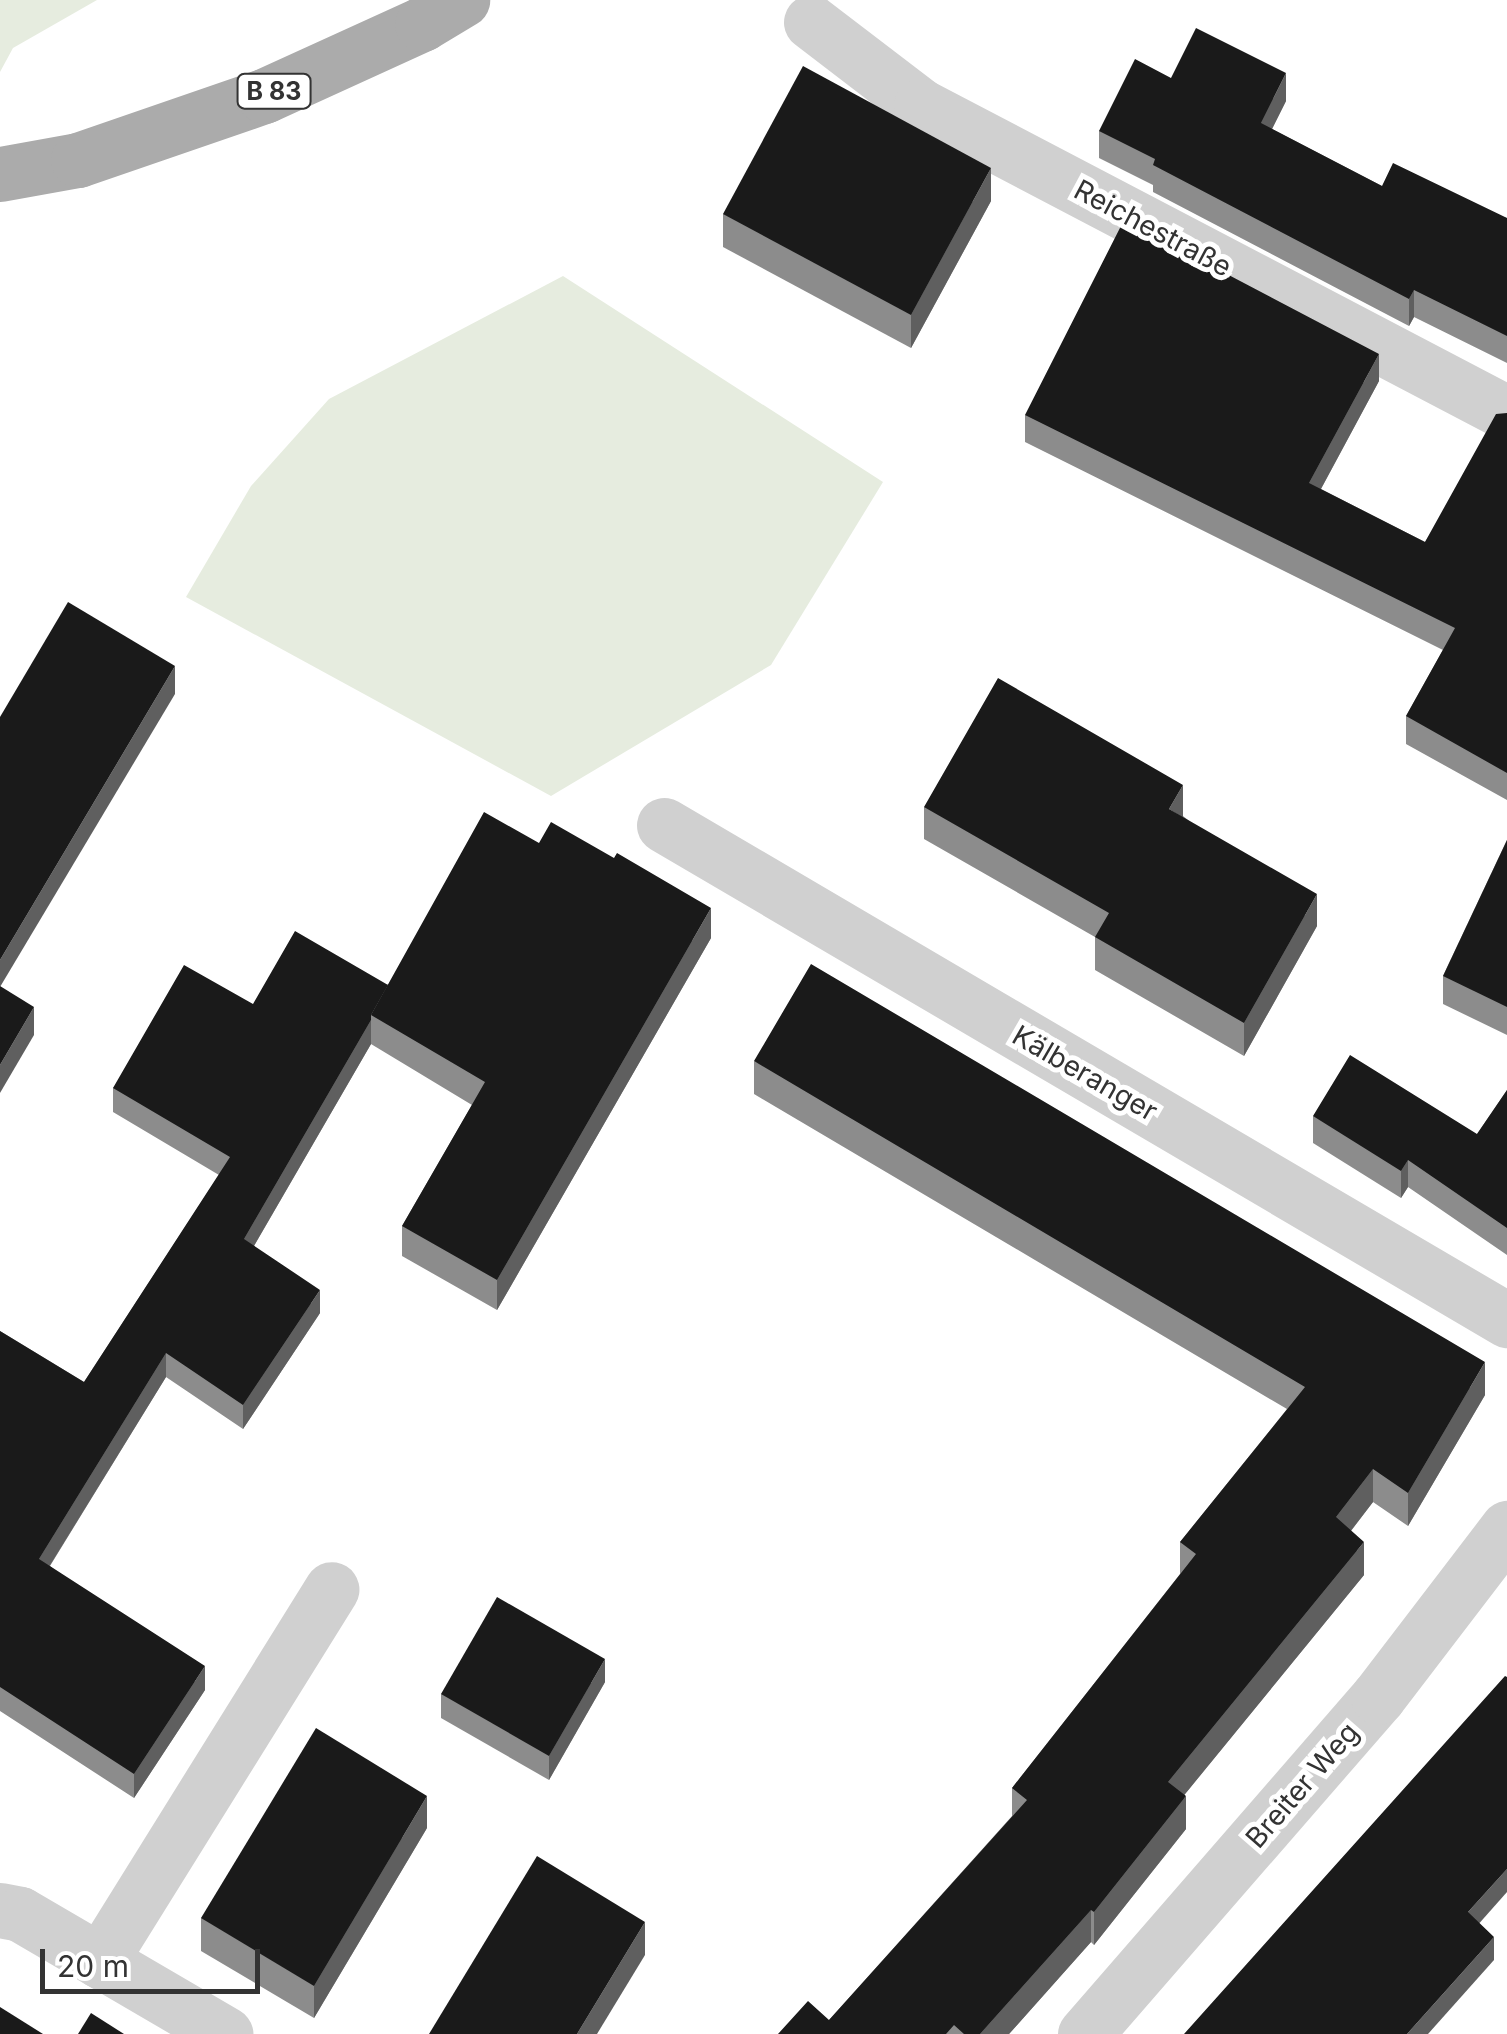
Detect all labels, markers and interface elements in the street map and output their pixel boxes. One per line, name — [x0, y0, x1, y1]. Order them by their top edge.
road number: B 83 — [236, 71, 312, 111]
street label: Reichestraße — [1069, 172, 1237, 284]
street label: Kälberanger — [1007, 1018, 1163, 1128]
street label: Breiter Weg — [1239, 1716, 1365, 1854]
scale bar — [45, 1929, 265, 1991]
text: 20 m — [57, 1948, 129, 1984]

